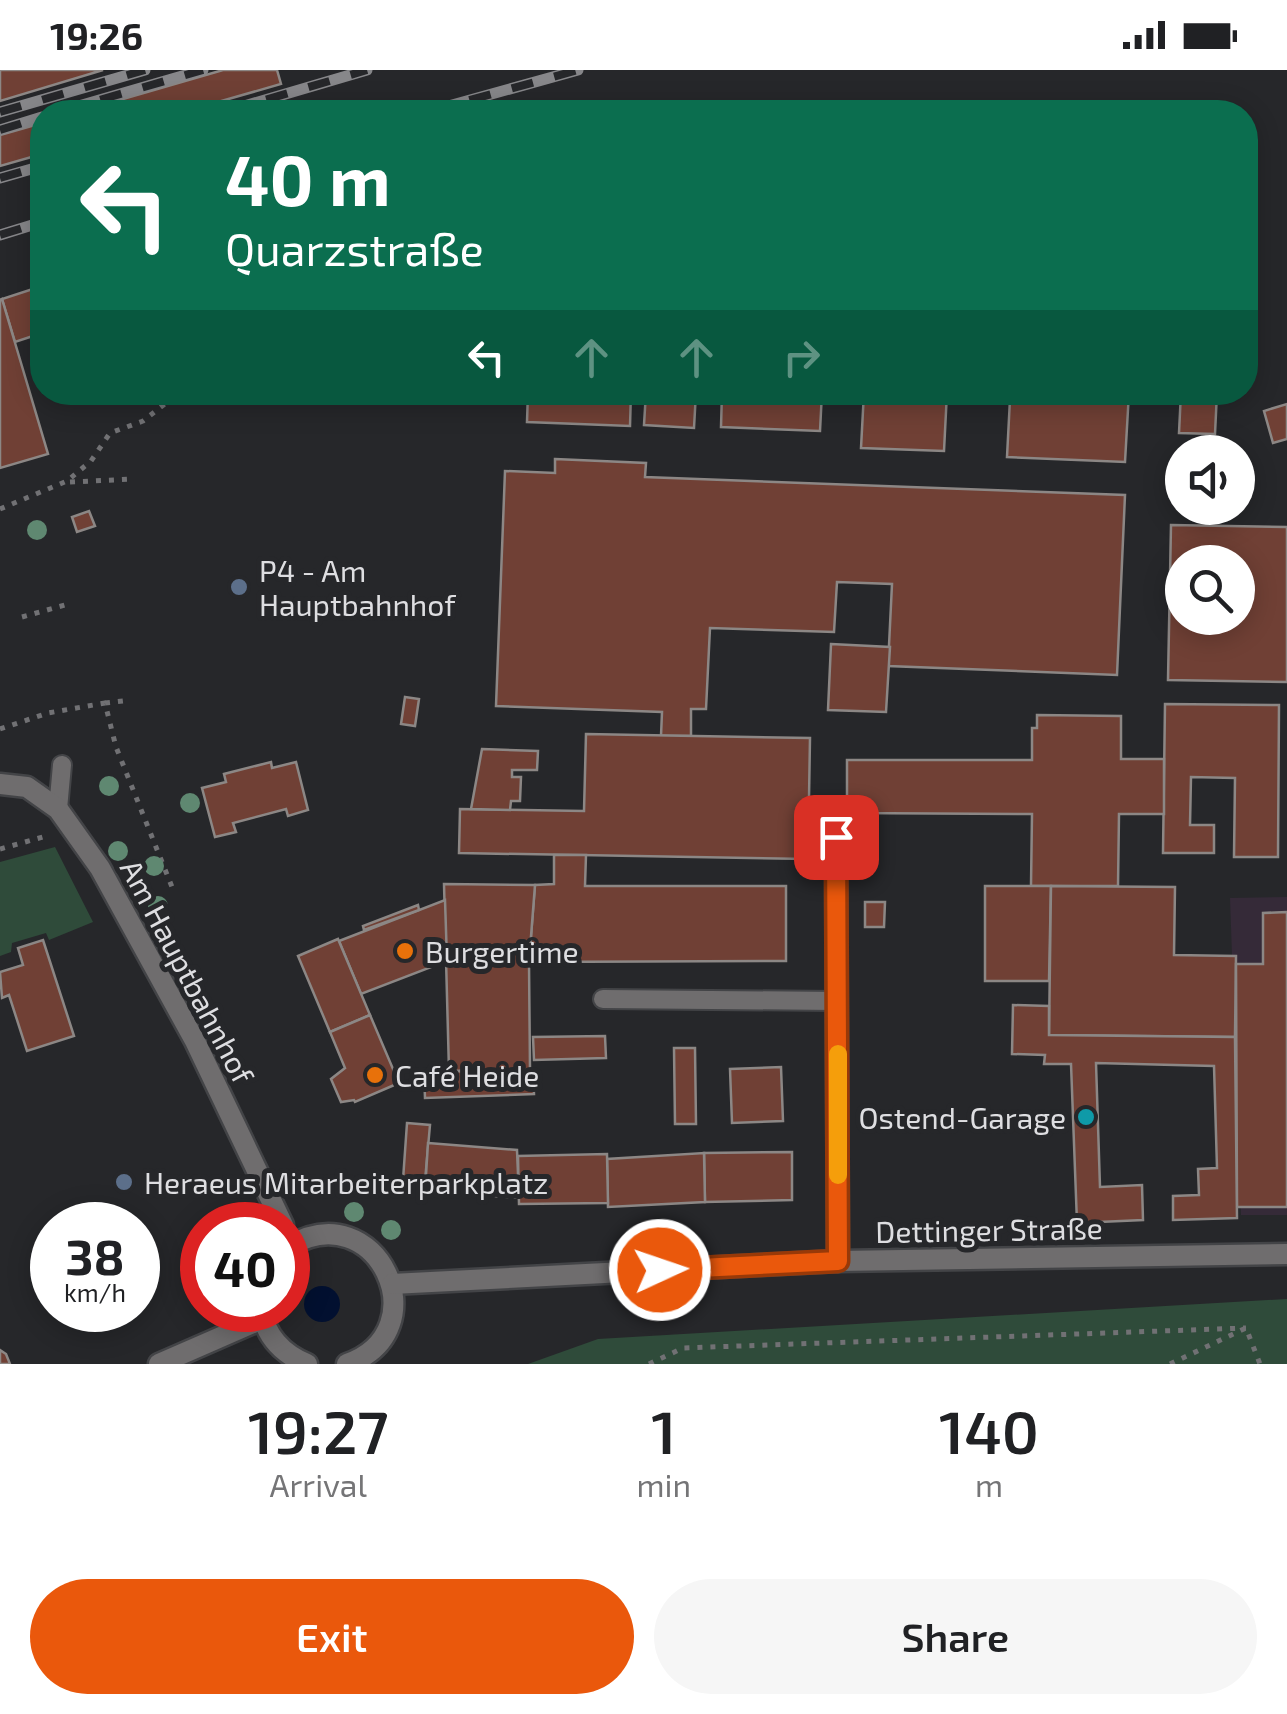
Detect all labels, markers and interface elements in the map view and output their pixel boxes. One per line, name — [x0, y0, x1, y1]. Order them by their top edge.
text: 19:26 — [50, 12, 143, 58]
text: 40 m — [225, 136, 391, 220]
icon: left — [60, 140, 190, 270]
text: Quarzstraße — [225, 221, 484, 275]
icon: left — [459, 330, 514, 385]
icon: ahead — [564, 330, 619, 385]
icon: ahead — [669, 330, 724, 385]
icon: right — [774, 330, 829, 385]
map controls — [1165, 435, 1255, 635]
button: sound — [1165, 435, 1255, 525]
button: search — [1165, 545, 1255, 635]
place label: P4 - Am Hauptbahnhof — [259, 552, 456, 622]
marker: P4 - Am Hauptbahnhof — [228, 576, 250, 598]
pin — [794, 795, 879, 880]
icon: arrive — [809, 810, 864, 865]
street label: Am Hauptbahnhof — [114, 853, 262, 1090]
place label: Burgertime — [425, 933, 579, 969]
marker: Burgertime — [394, 940, 416, 962]
place label: Café Heide — [395, 1057, 539, 1093]
marker: Café Heide — [364, 1064, 386, 1086]
place label: Ostend-Garage — [859, 1099, 1066, 1135]
marker: Ostend-Garage — [1075, 1106, 1097, 1128]
place label: Heraeus Mitarbeiterparkplatz — [144, 1164, 548, 1200]
marker: Heraeus Mitarbeiterparkplatz — [113, 1171, 135, 1193]
speed limit sign: 40 — [180, 1202, 310, 1332]
street label: Dettinger Straße — [875, 1209, 1103, 1249]
position arrow — [608, 1218, 712, 1322]
text: 38 — [65, 1225, 125, 1285]
text: km/h — [64, 1277, 126, 1307]
text: 19:27 — [248, 1394, 389, 1466]
text: 1 — [651, 1394, 676, 1466]
text: 140 — [939, 1394, 1039, 1466]
text: Arrival — [270, 1465, 367, 1503]
text: min — [637, 1465, 691, 1503]
text: m — [975, 1465, 1003, 1503]
button: Exit — [30, 1579, 634, 1694]
button: Share — [654, 1579, 1257, 1694]

